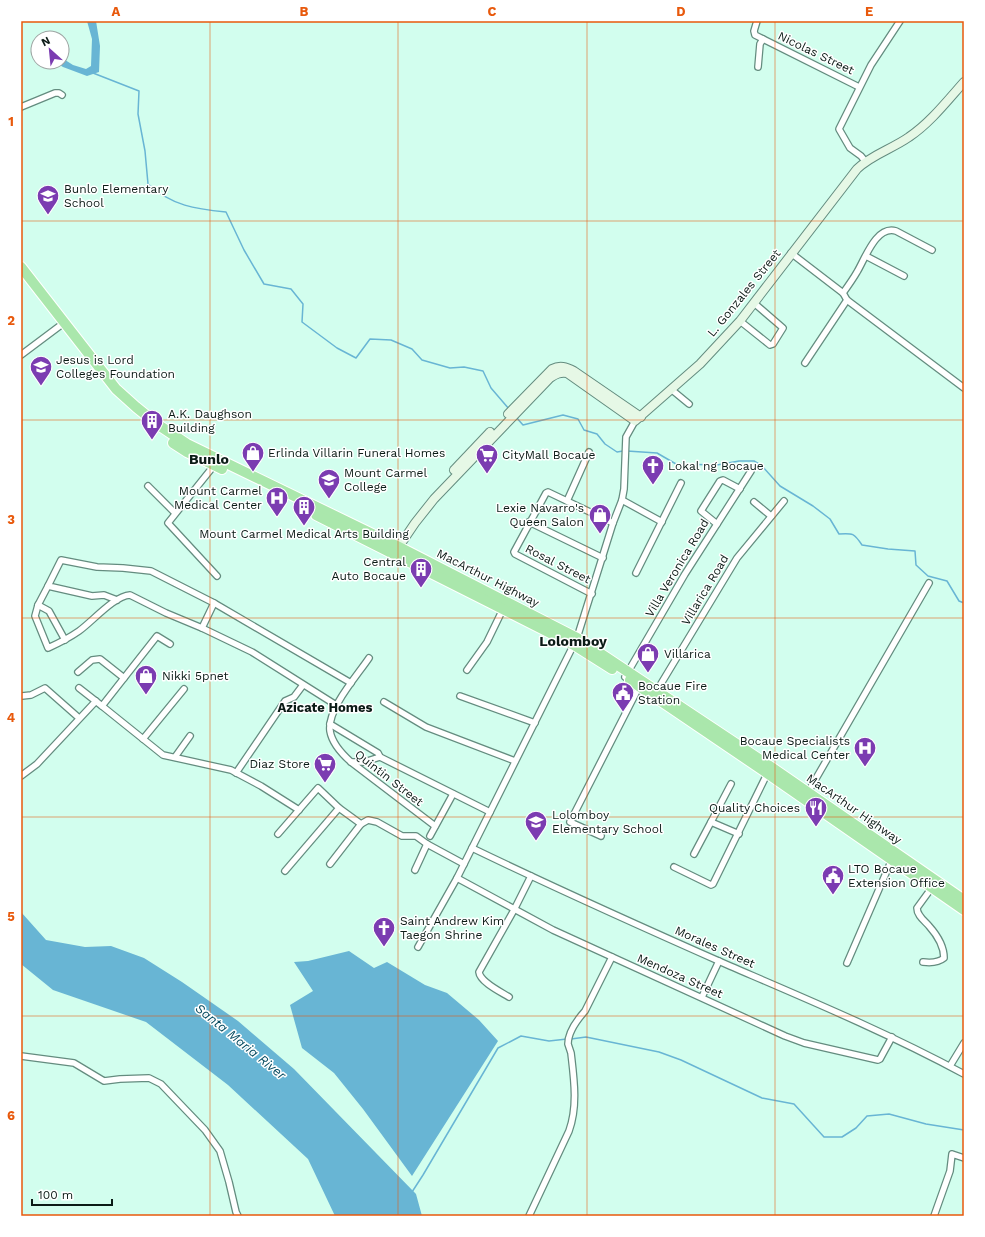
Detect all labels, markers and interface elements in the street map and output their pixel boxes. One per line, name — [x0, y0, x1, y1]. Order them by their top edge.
text: A — [112, 4, 121, 19]
text: B — [300, 4, 309, 19]
text: C — [488, 4, 497, 19]
text: D — [676, 4, 686, 19]
text: E — [865, 4, 873, 19]
street label: Nicolas Street — [776, 29, 856, 77]
north arrow — [30, 30, 70, 70]
text: N — [39, 34, 52, 49]
text: 1 — [8, 114, 14, 129]
place label: Bunlo Elementary School — [64, 182, 169, 210]
school or university icon: Bunlo Elementary School — [35, 183, 61, 216]
street label: L. Gonzales Street — [705, 247, 783, 339]
text: 2 — [7, 313, 15, 328]
place label: Jesus is Lord Colleges Foundation — [56, 353, 175, 381]
school or university icon: Jesus is Lord Colleges Foundation — [28, 354, 54, 387]
place label: A.K. Daughson Building — [168, 407, 252, 435]
building icon: A.K. Daughson Building — [139, 408, 165, 441]
shop icon: Erlinda Villarin Funeral Homes — [240, 440, 266, 473]
supermarket icon: CityMall Bocaue — [474, 442, 500, 475]
place label: Erlinda Villarin Funeral Homes — [268, 446, 445, 460]
place label: CityMall Bocaue — [502, 448, 596, 462]
district label: Bunlo — [189, 451, 229, 467]
church icon: Lokal ng Bocaue — [640, 453, 666, 486]
place label: Lokal ng Bocaue — [668, 459, 764, 473]
place label: Mount Carmel College — [344, 466, 428, 494]
school or university icon: Mount Carmel College — [316, 467, 342, 500]
place label: Mount Carmel Medical Center — [174, 484, 262, 512]
hospital icon: Mount Carmel Medical Center — [264, 485, 290, 518]
building icon: Mount Carmel Medical Arts Building — [291, 494, 317, 527]
place label: Lexie Navarro's Queen Salon — [496, 501, 584, 529]
shop icon: Lexie Navarro's Queen Salon — [587, 502, 613, 535]
text: 3 — [7, 512, 15, 527]
street label: Villa Veronica Road — [642, 516, 712, 620]
place label: Mount Carmel Medical Arts Building — [199, 527, 409, 541]
street label: Rosal Street — [523, 542, 593, 586]
street label: MacArthur Highway — [434, 546, 542, 610]
street label: Villarica Road — [678, 552, 732, 628]
place label: Central Auto Bocaue — [332, 555, 406, 583]
building icon: Central Auto Bocaue — [408, 556, 434, 589]
district label: Lolomboy — [539, 633, 607, 649]
shop icon: Villarica — [635, 641, 661, 674]
place label: Villarica — [664, 647, 711, 661]
shop icon: Nikki 5pnet — [133, 663, 159, 696]
place label: Nikki 5pnet — [162, 669, 229, 683]
place label: Bocaue Fire Station — [638, 679, 707, 707]
public building icon: Bocaue Fire Station — [610, 680, 636, 713]
district label: Azicate Homes — [278, 700, 373, 715]
text: 4 — [7, 710, 16, 725]
place label: Bocaue Specialists Medical Center — [740, 734, 850, 762]
hospital icon: Bocaue Specialists Medical Center — [852, 735, 878, 768]
street label: Quintin Street — [352, 747, 426, 809]
supermarket icon: Diaz Store — [312, 751, 338, 784]
place label: Diaz Store — [249, 757, 310, 771]
street label: MacArthur Highway — [804, 771, 905, 848]
restaurant icon: Quality Choices — [803, 795, 829, 828]
place label: Quality Choices — [709, 801, 800, 815]
place label: Lolomboy Elementary School — [552, 808, 663, 836]
school or university icon: Lolomboy Elementary School — [523, 809, 549, 842]
place label: LTO Bocaue Extension Office — [848, 862, 945, 890]
public building icon: LTO Bocaue Extension Office — [820, 863, 846, 896]
text: 5 — [7, 909, 15, 924]
place label: Saint Andrew Kim Taegon Shrine — [400, 914, 504, 942]
church icon: Saint Andrew Kim Taegon Shrine — [371, 915, 397, 948]
street label: Morales Street — [673, 923, 757, 971]
street label: Mendoza Street — [635, 951, 725, 1001]
water label: Santa Maria River — [192, 1000, 290, 1083]
text: 6 — [7, 1108, 15, 1123]
scale bar — [32, 1181, 112, 1207]
text: 100 m — [38, 1188, 73, 1202]

